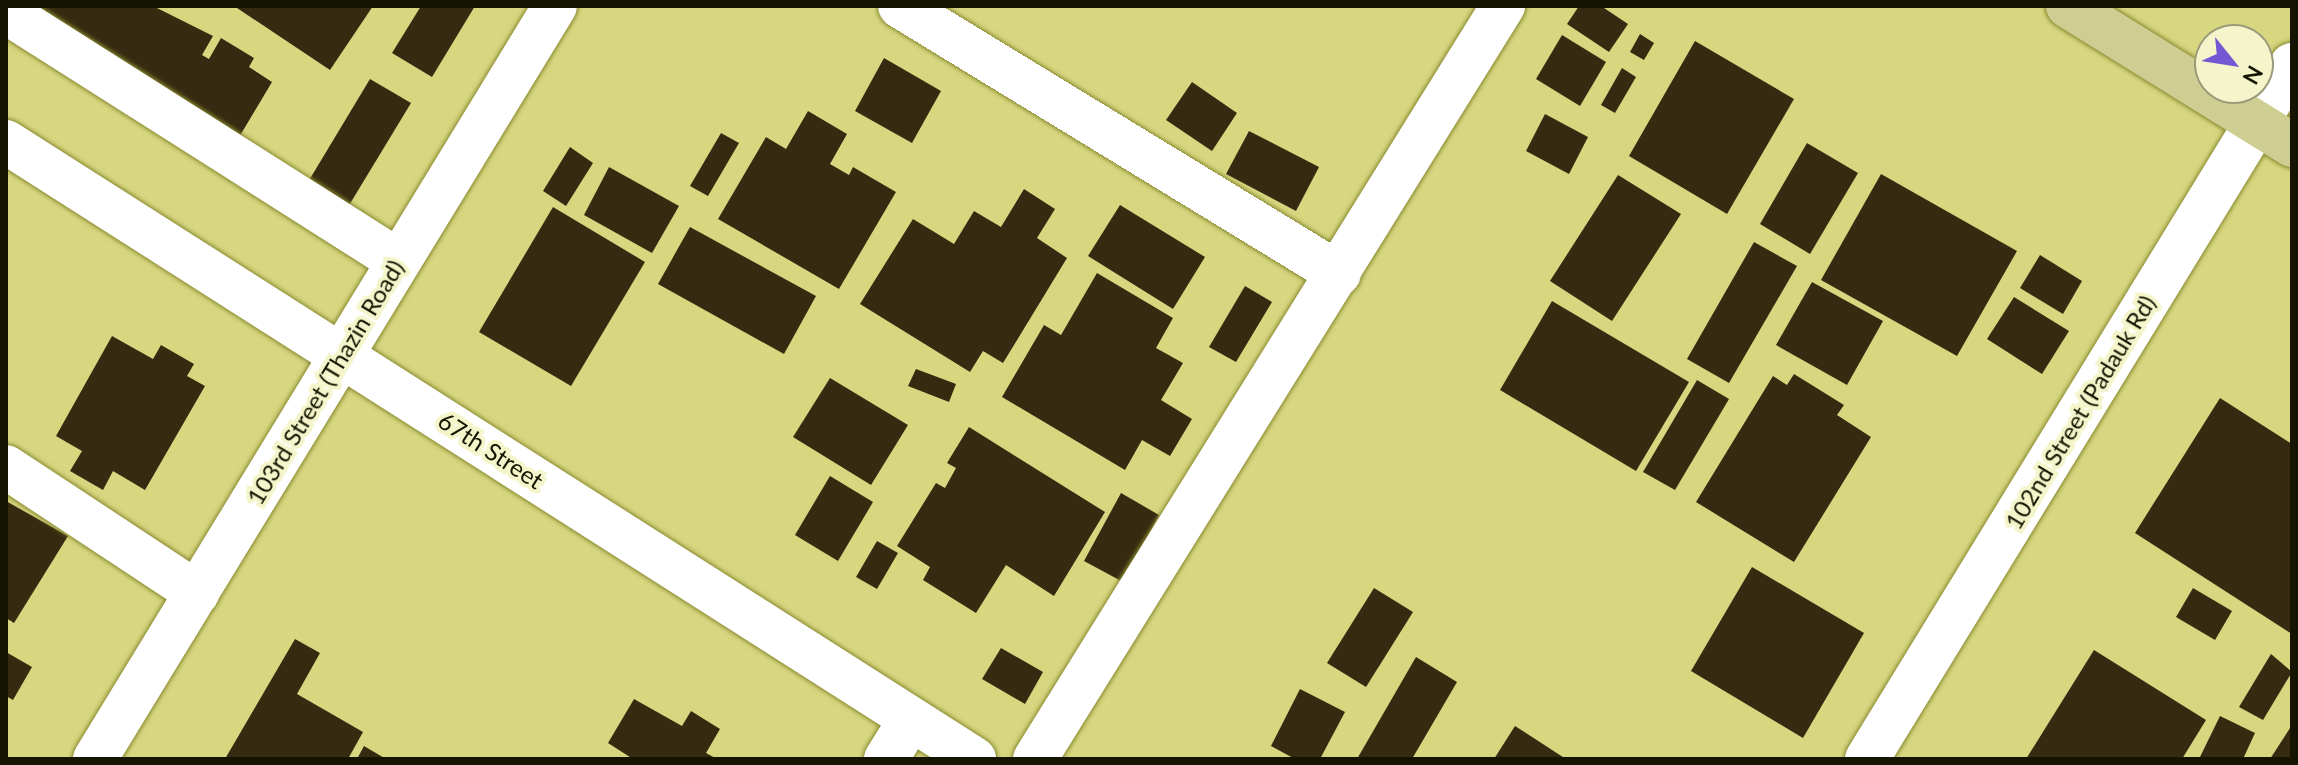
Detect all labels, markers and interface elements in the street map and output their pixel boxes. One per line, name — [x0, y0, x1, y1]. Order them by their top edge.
north arrow — [2194, 24, 2274, 104]
text: N — [2238, 61, 2269, 89]
street label: 103rd Street (Thazin Road) — [240, 254, 410, 510]
street label: 102nd Street (Padauk Rd) — [1999, 290, 2161, 534]
street label: 67th Street — [433, 405, 549, 495]

